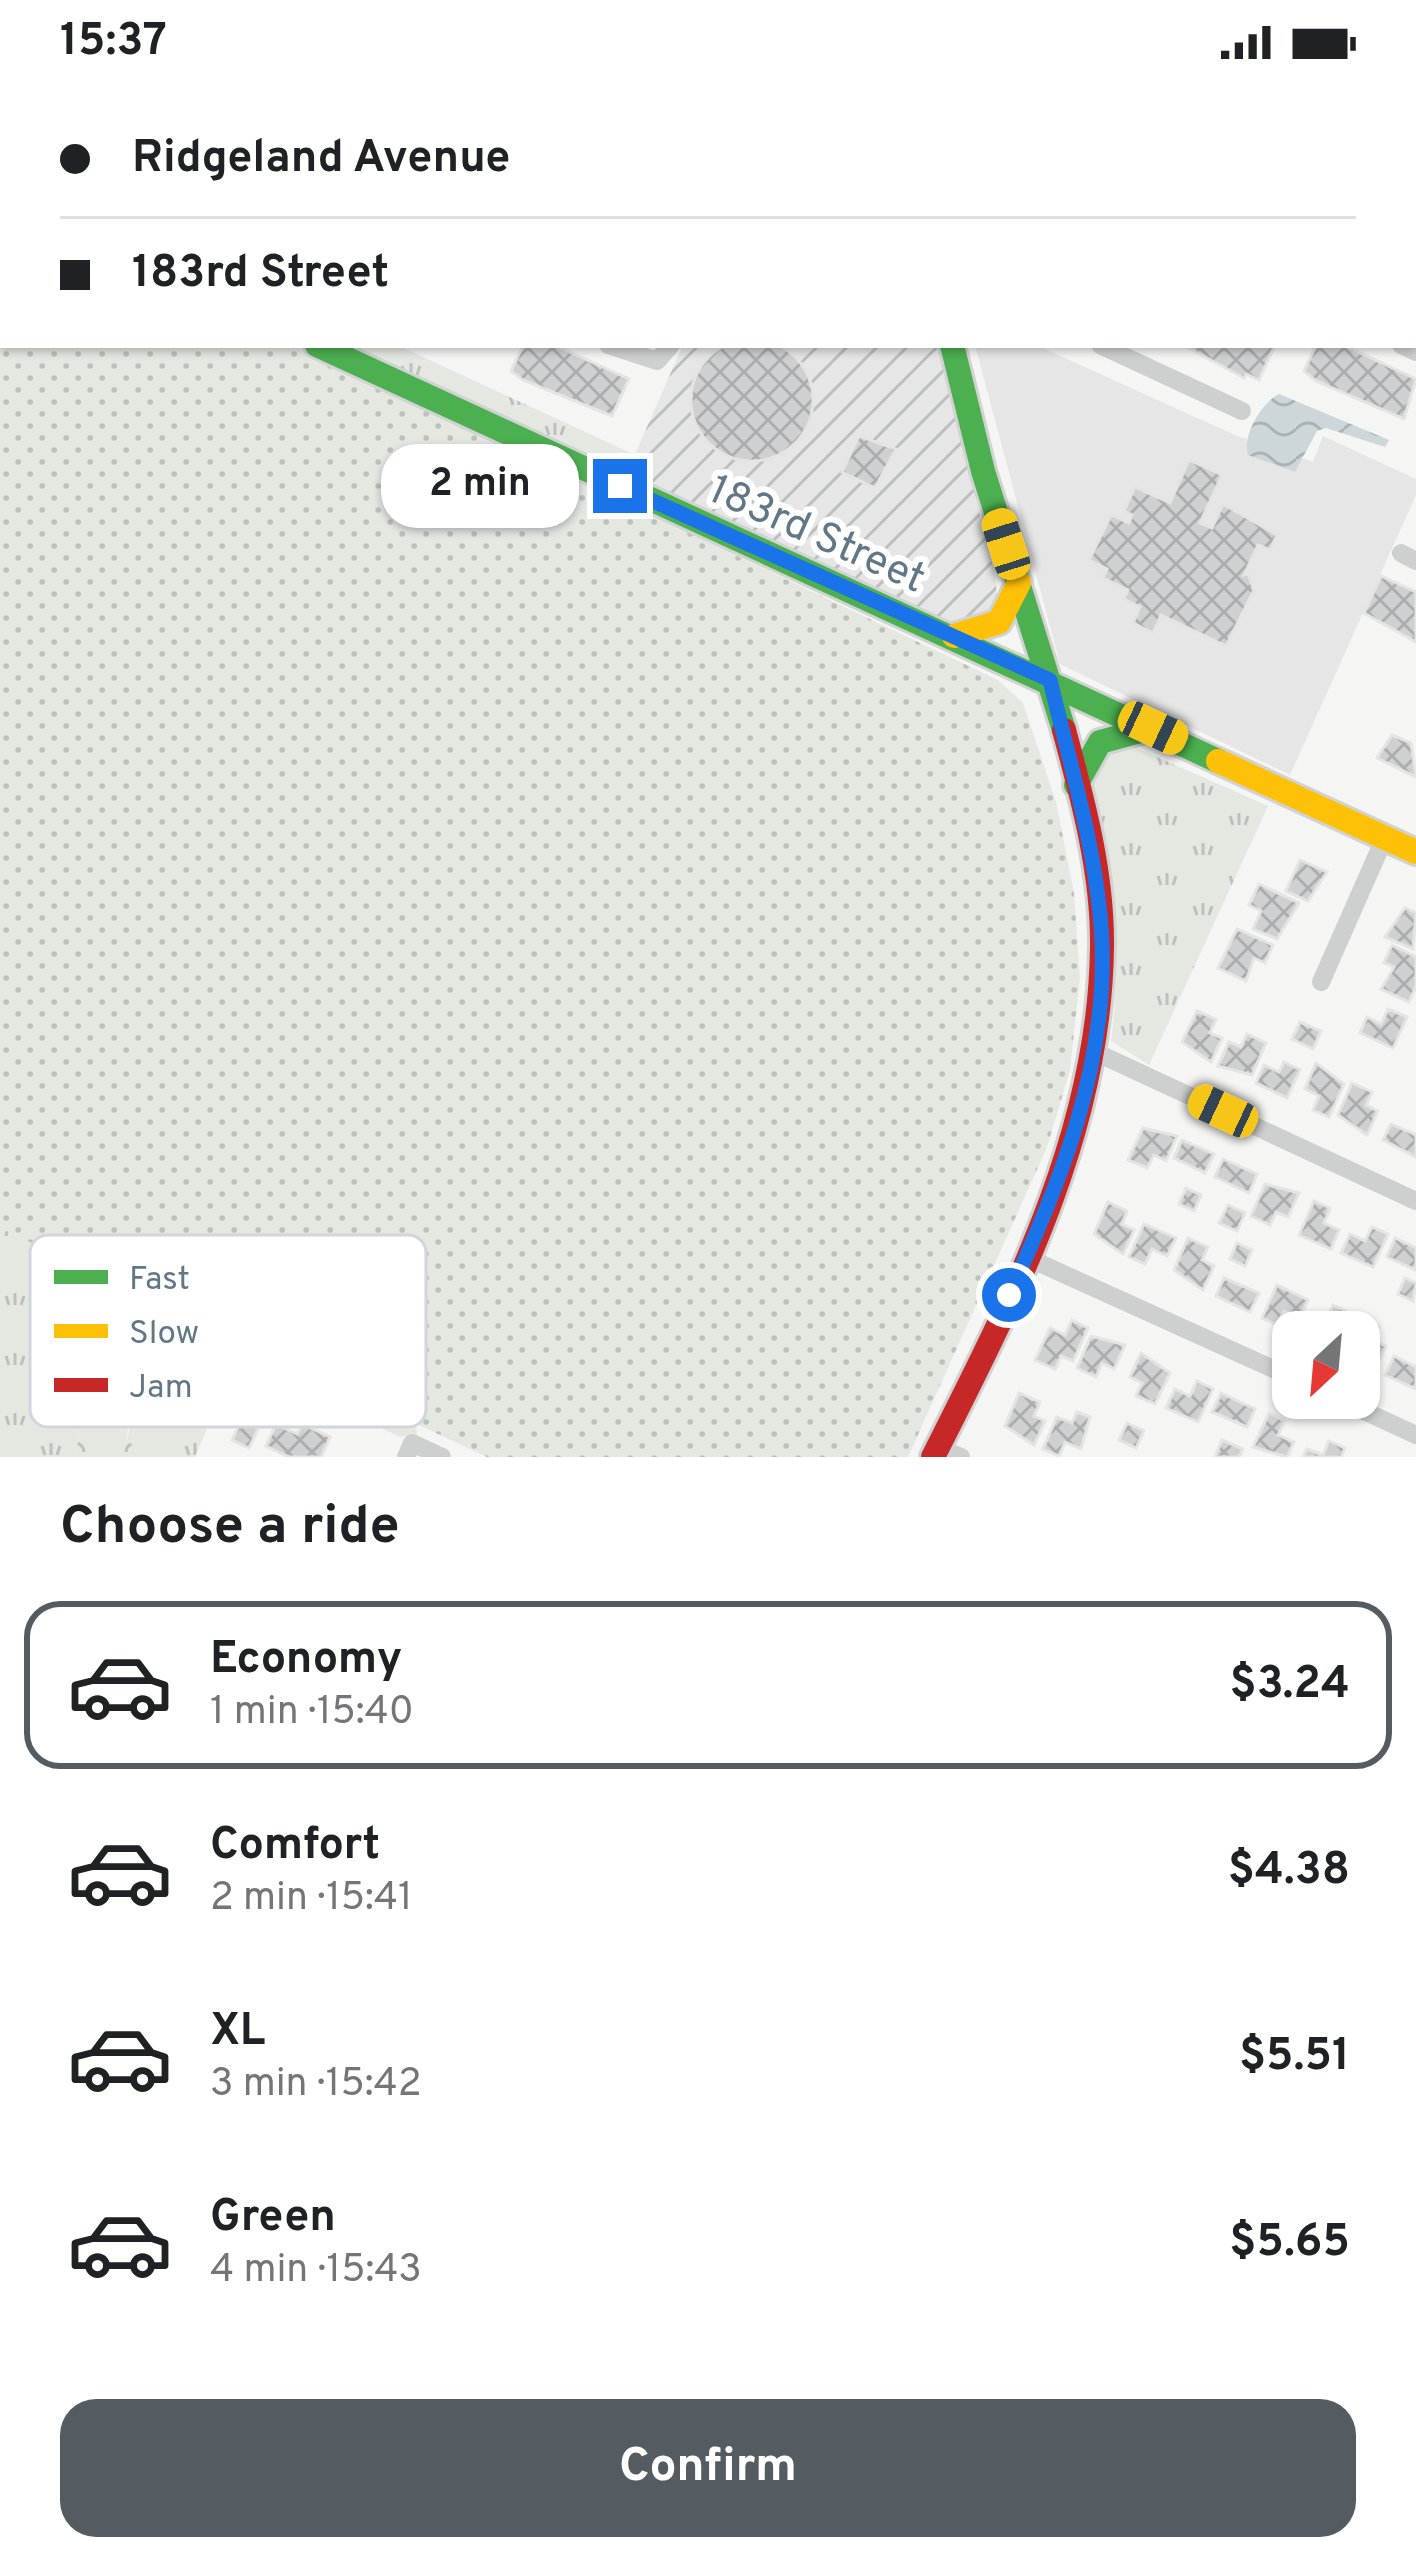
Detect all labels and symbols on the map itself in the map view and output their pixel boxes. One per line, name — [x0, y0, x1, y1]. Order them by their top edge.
callout: 2 min — [380, 444, 578, 528]
route end — [593, 459, 647, 513]
street label: 183rd Street — [700, 465, 932, 607]
car — [978, 504, 1034, 584]
car — [1113, 696, 1193, 760]
car — [1183, 1079, 1263, 1143]
legend — [30, 1235, 426, 1427]
text: Fast — [129, 1260, 190, 1302]
route start — [982, 1268, 1036, 1322]
north arrow — [1272, 1311, 1380, 1419]
text: Slow — [129, 1314, 199, 1356]
text: Jam — [129, 1368, 193, 1410]

